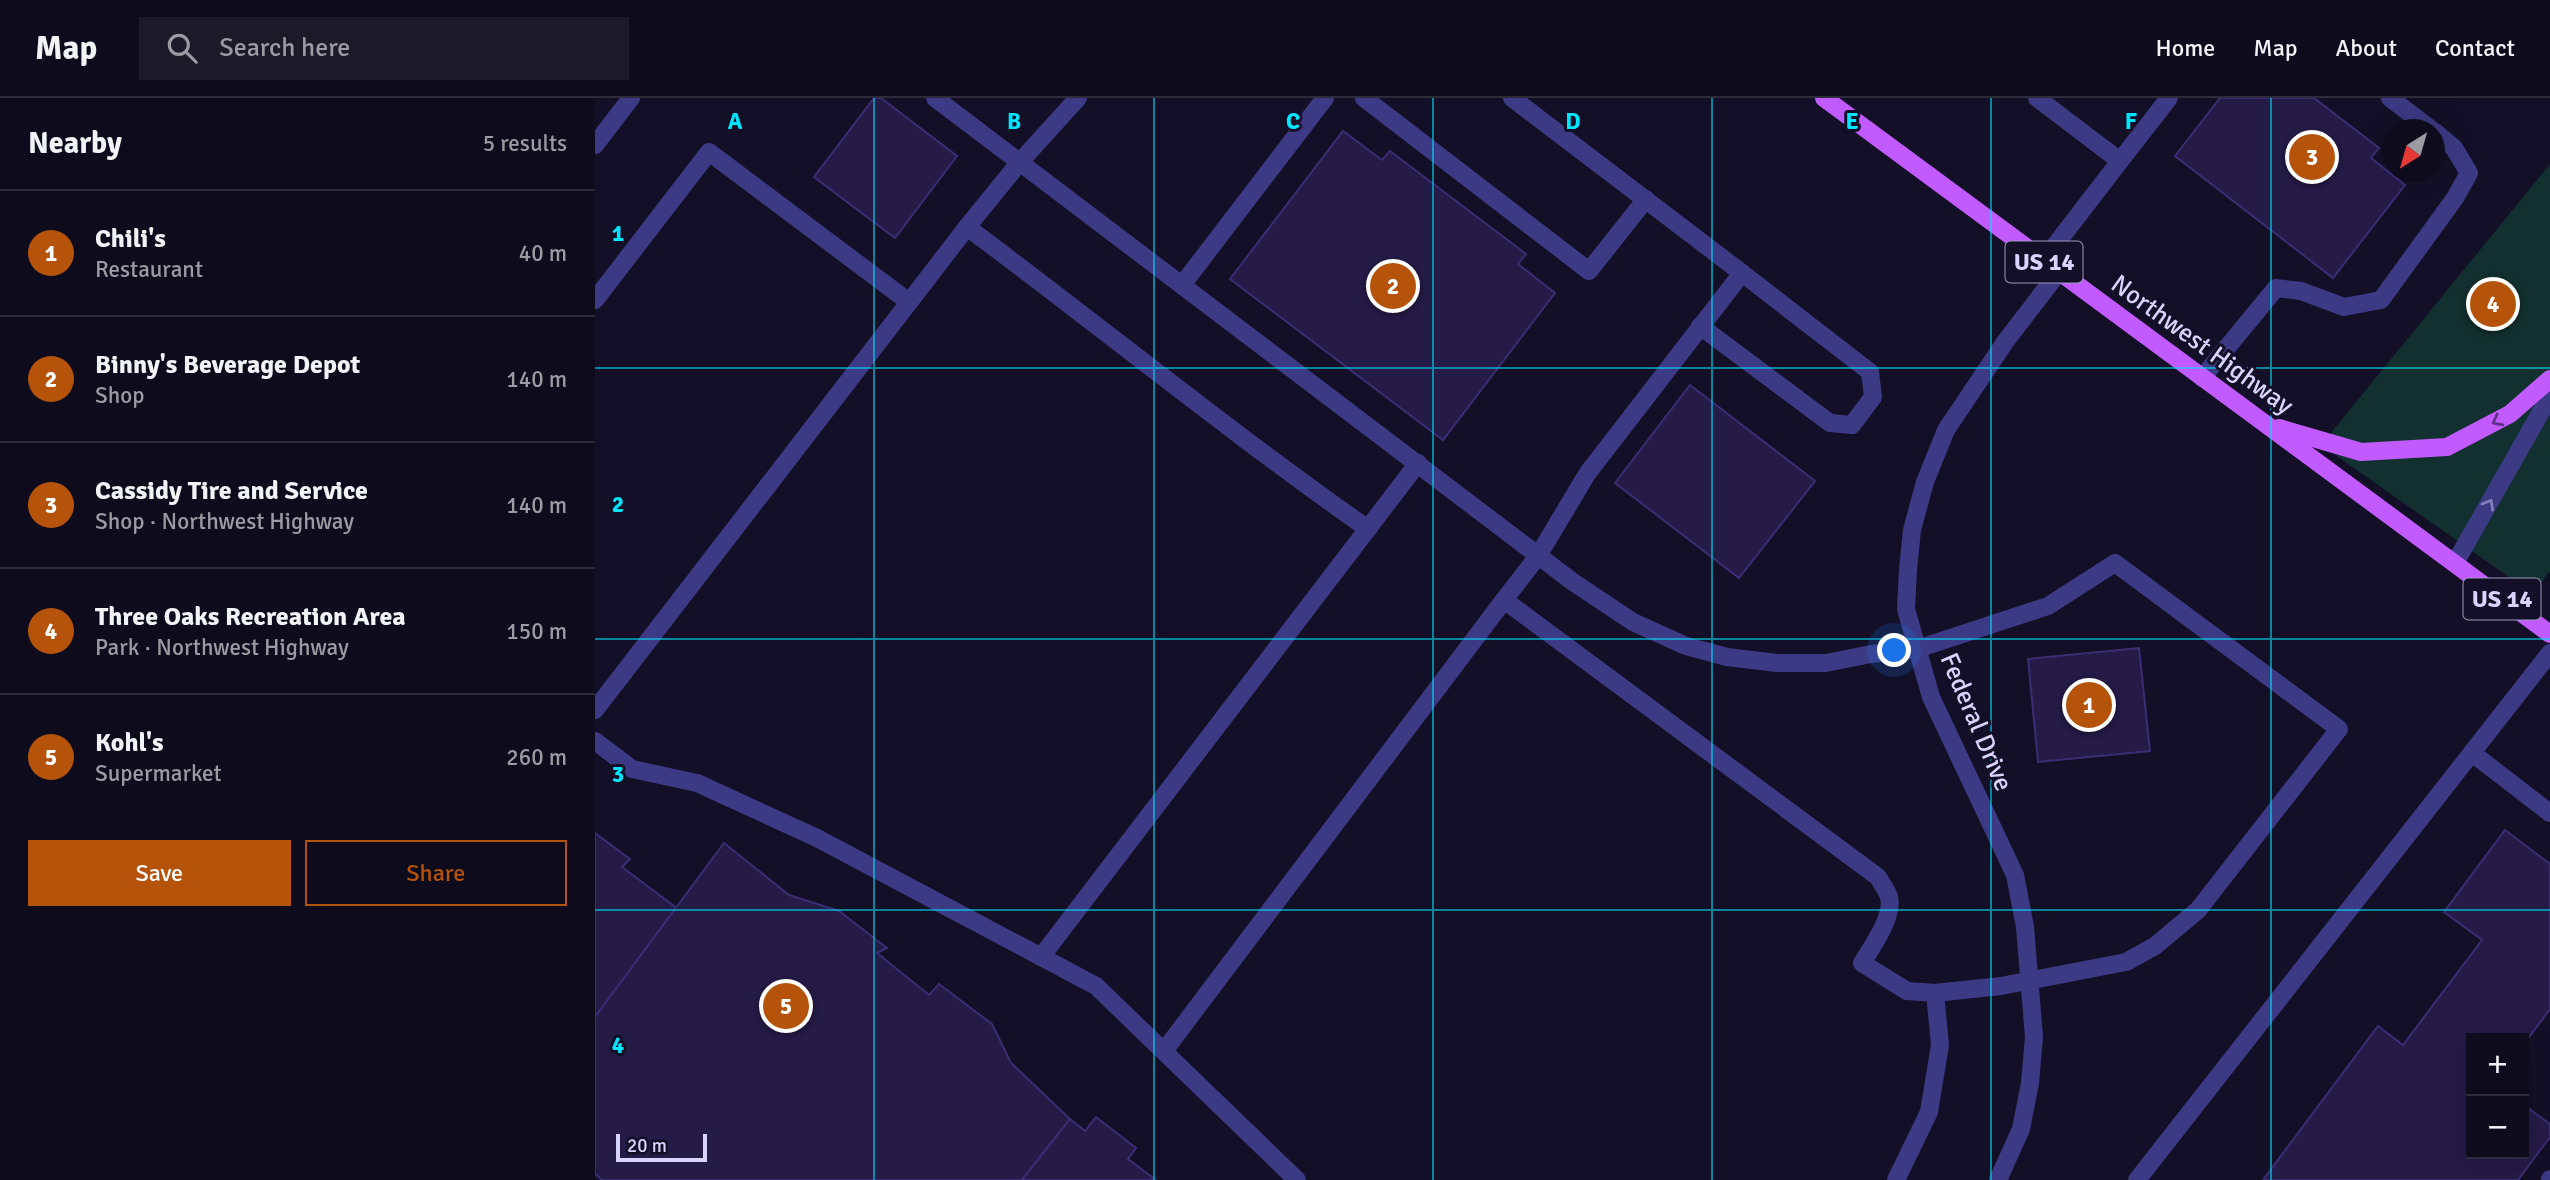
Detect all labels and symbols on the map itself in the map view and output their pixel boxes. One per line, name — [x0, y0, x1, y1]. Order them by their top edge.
text: A — [728, 107, 743, 136]
text: B — [1007, 107, 1021, 136]
text: C — [1286, 107, 1300, 136]
text: D — [1565, 107, 1581, 136]
text: E — [1845, 107, 1859, 136]
text: F — [2125, 107, 2137, 136]
north arrow — [2382, 119, 2445, 182]
pin: 3 — [2289, 131, 2335, 183]
text: 1 — [612, 219, 624, 248]
road number: US 14 — [2005, 242, 2083, 282]
pin: 2 — [1370, 260, 1416, 312]
street label: Northwest Highway — [2105, 268, 2299, 422]
pin: 4 — [2470, 278, 2516, 330]
one-way arrow — [2492, 412, 2504, 426]
text: 2 — [612, 490, 624, 519]
one-way arrow — [2481, 498, 2494, 511]
road number: US 14 — [2463, 578, 2541, 620]
your location — [1877, 633, 1911, 667]
street label: Federal Drive — [1933, 648, 2019, 796]
pin: 1 — [2066, 679, 2112, 731]
text: 3 — [612, 760, 624, 789]
pin: 5 — [763, 980, 809, 1032]
text: 4 — [612, 1031, 624, 1060]
scale bar — [616, 1131, 707, 1163]

